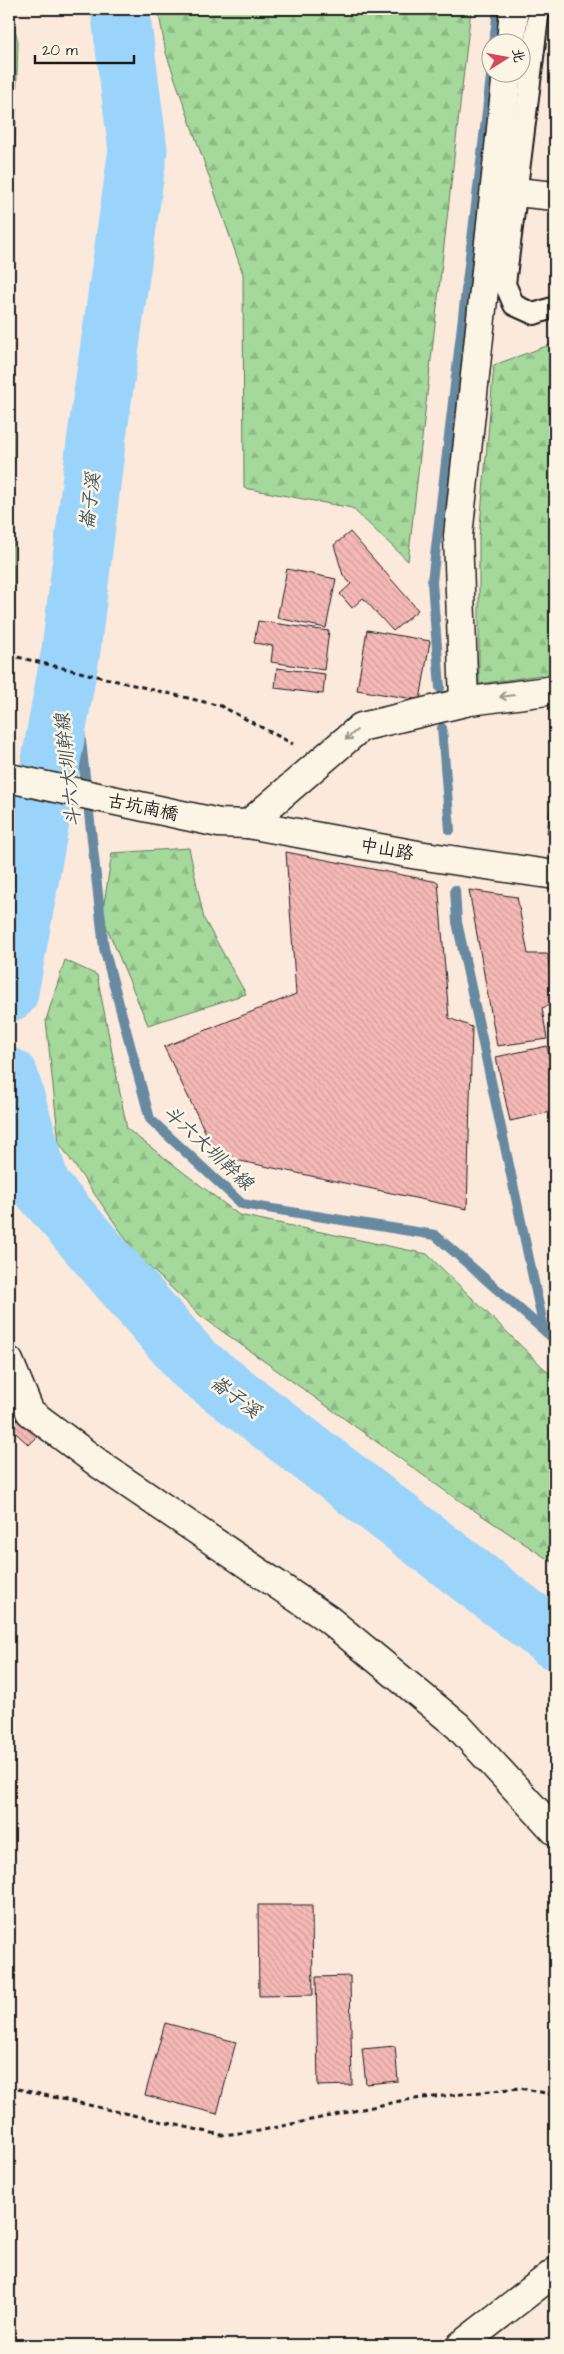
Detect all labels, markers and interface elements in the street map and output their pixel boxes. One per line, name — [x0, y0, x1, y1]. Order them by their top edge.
scale bar — [35, 32, 134, 64]
north arrow — [482, 32, 532, 82]
text: 20 m — [42, 40, 78, 61]
text: 北 — [507, 47, 529, 64]
water label: 崙子溪 — [74, 470, 107, 531]
one-way arrow — [499, 691, 515, 701]
water label: 斗六大圳幹線 — [49, 711, 88, 828]
one-way arrow — [344, 729, 357, 741]
street label: 古坑南橋 — [105, 788, 181, 827]
street label: 中山路 — [358, 832, 416, 866]
water label: 斗六大圳幹線 — [157, 1099, 260, 1198]
water label: 崙子溪 — [204, 1369, 267, 1426]

